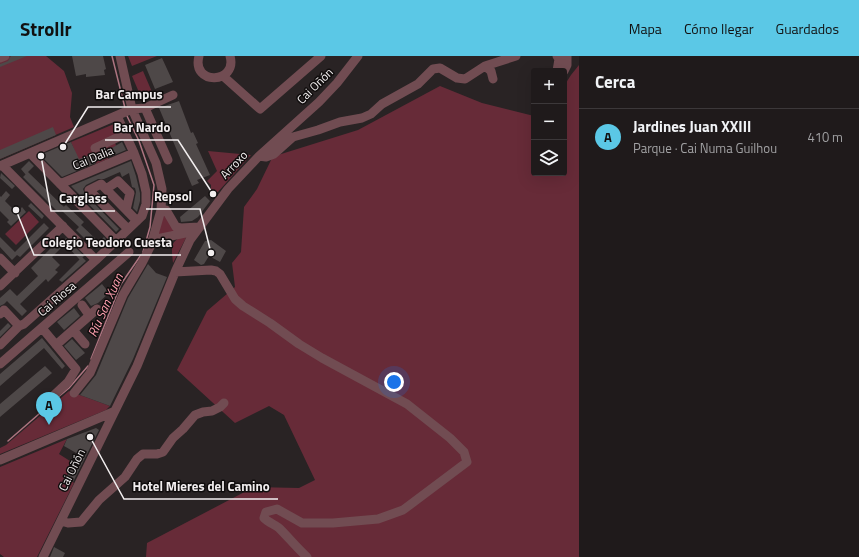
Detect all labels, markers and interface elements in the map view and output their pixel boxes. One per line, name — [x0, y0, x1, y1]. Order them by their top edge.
text: Strollr — [20, 14, 72, 43]
text: Mapa — [629, 18, 662, 39]
text: Cómo llegar — [684, 18, 754, 39]
text: Guardados — [776, 18, 839, 39]
street label: Cai Oñón — [292, 63, 337, 108]
map controls — [531, 68, 567, 176]
button: + — [531, 68, 567, 104]
text: Cerca — [595, 69, 635, 95]
callout: Bar Campus — [88, 82, 171, 107]
text: Bar Campus — [95, 84, 163, 104]
button: − — [531, 104, 567, 140]
callout: Bar Nardo — [105, 115, 178, 140]
text: Jardines Juan XXIII — [633, 115, 751, 138]
text: Bar Nardo — [114, 117, 170, 137]
text: A — [604, 127, 612, 147]
text: 410 m — [807, 127, 843, 147]
text: Parque · Cai Numa Guilhou — [633, 138, 777, 158]
street label: Cai Dalia — [69, 140, 116, 175]
button: layers — [531, 140, 567, 176]
street label: Arroxo — [215, 146, 252, 183]
callout: Repsol — [146, 184, 200, 209]
callout: Carglass — [51, 186, 115, 211]
text: Repsol — [154, 186, 192, 206]
text: Carglass — [59, 188, 107, 208]
callout: Colegio Teodoro Cuesta — [34, 230, 181, 255]
text: Colegio Teodoro Cuesta — [42, 232, 173, 252]
water label: Ríu San Xuan — [82, 270, 128, 340]
street label: Cai Riosa — [33, 276, 80, 321]
your location — [384, 372, 404, 392]
pin: A — [36, 392, 62, 425]
street label: Cai Oñón — [53, 445, 90, 494]
callout: Hotel Mieres del Camino — [124, 474, 278, 499]
text: Hotel Mieres del Camino — [132, 476, 270, 496]

